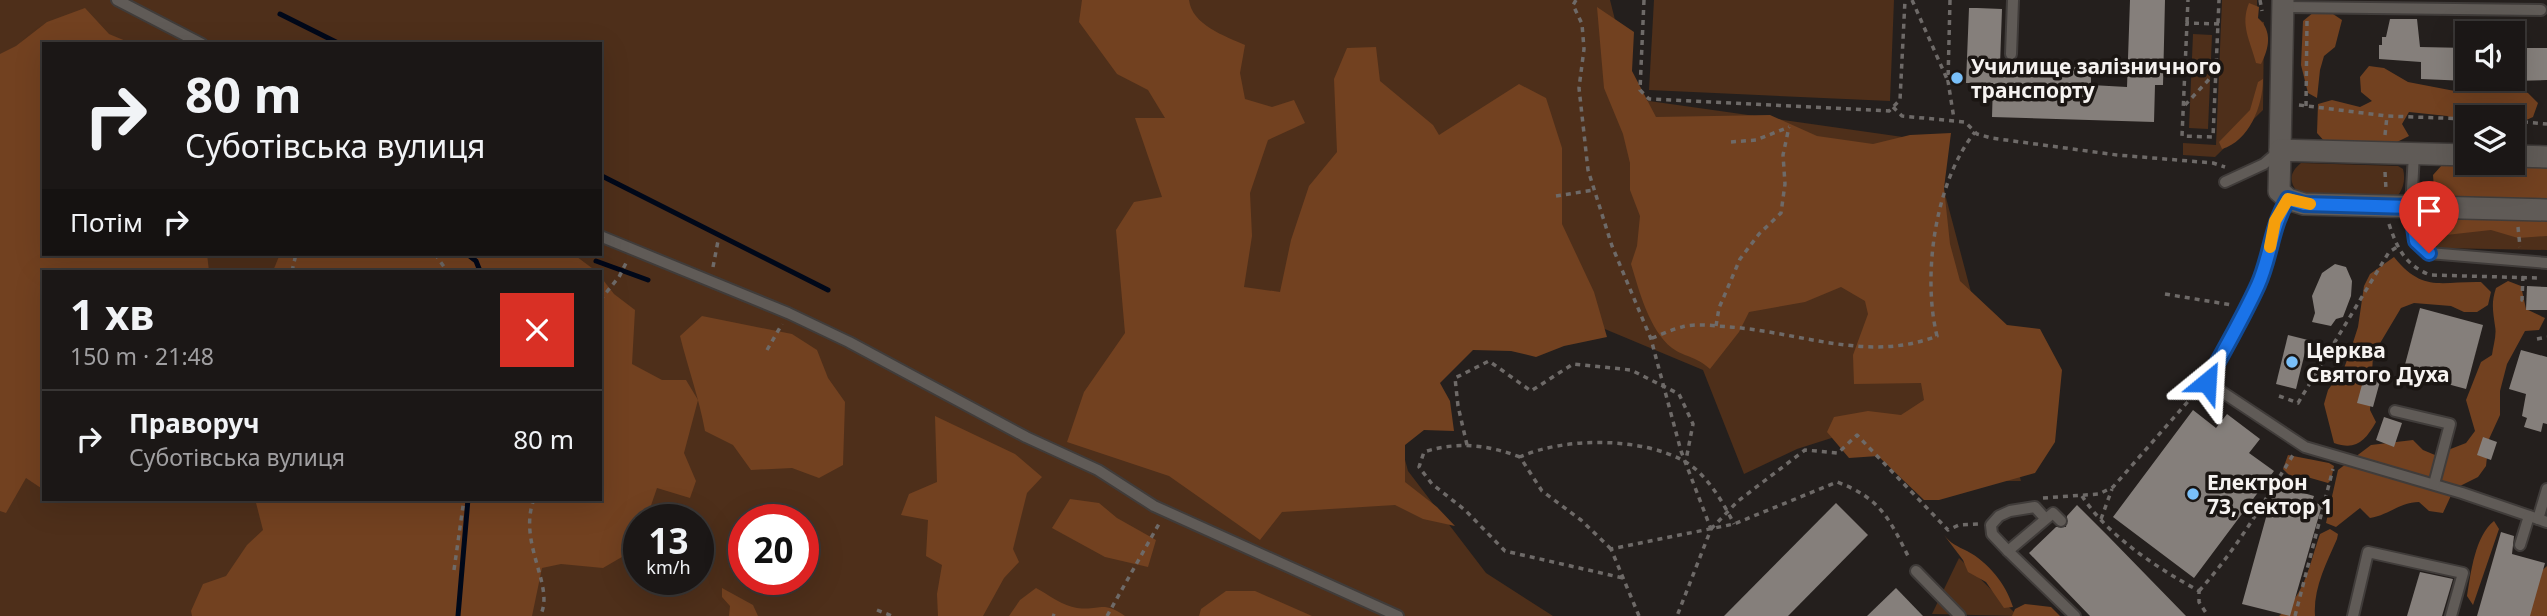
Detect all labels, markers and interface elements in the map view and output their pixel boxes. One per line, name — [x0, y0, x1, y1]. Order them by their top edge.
map controls — [2455, 21, 2525, 175]
button: sound — [2455, 21, 2525, 91]
place label: Училище залізничного транспорту — [1971, 52, 2221, 104]
text: 80 m — [185, 61, 302, 127]
icon: right — [70, 70, 161, 161]
marker: Училище залізничного транспорту — [1949, 70, 1965, 86]
button: layers — [2455, 105, 2525, 175]
text: Суботівська вулиця — [185, 124, 486, 167]
pin — [2399, 181, 2459, 253]
icon: arrive — [2410, 192, 2448, 230]
icon: right — [157, 203, 195, 241]
text: Потім — [70, 204, 143, 240]
text: 1 хв — [70, 285, 154, 342]
button: close — [500, 293, 574, 367]
place label: Церква Святого Духа — [2306, 336, 2450, 388]
text: 150 m · 21:48 — [70, 340, 214, 372]
position arrow — [2170, 345, 2244, 419]
marker: Церква Святого Духа — [2284, 354, 2300, 370]
text: Праворуч — [129, 405, 260, 441]
icon: right — [70, 420, 108, 458]
text: 80 m — [513, 421, 574, 457]
text: Суботівська вулиця — [129, 441, 345, 473]
place label: Електрон 73, сектор 1 — [2207, 468, 2333, 520]
marker: Електрон 73, сектор 1 — [2185, 486, 2201, 502]
speed limit sign: 20 — [728, 504, 819, 595]
text: 13 — [648, 517, 689, 564]
text: km/h — [646, 555, 691, 579]

